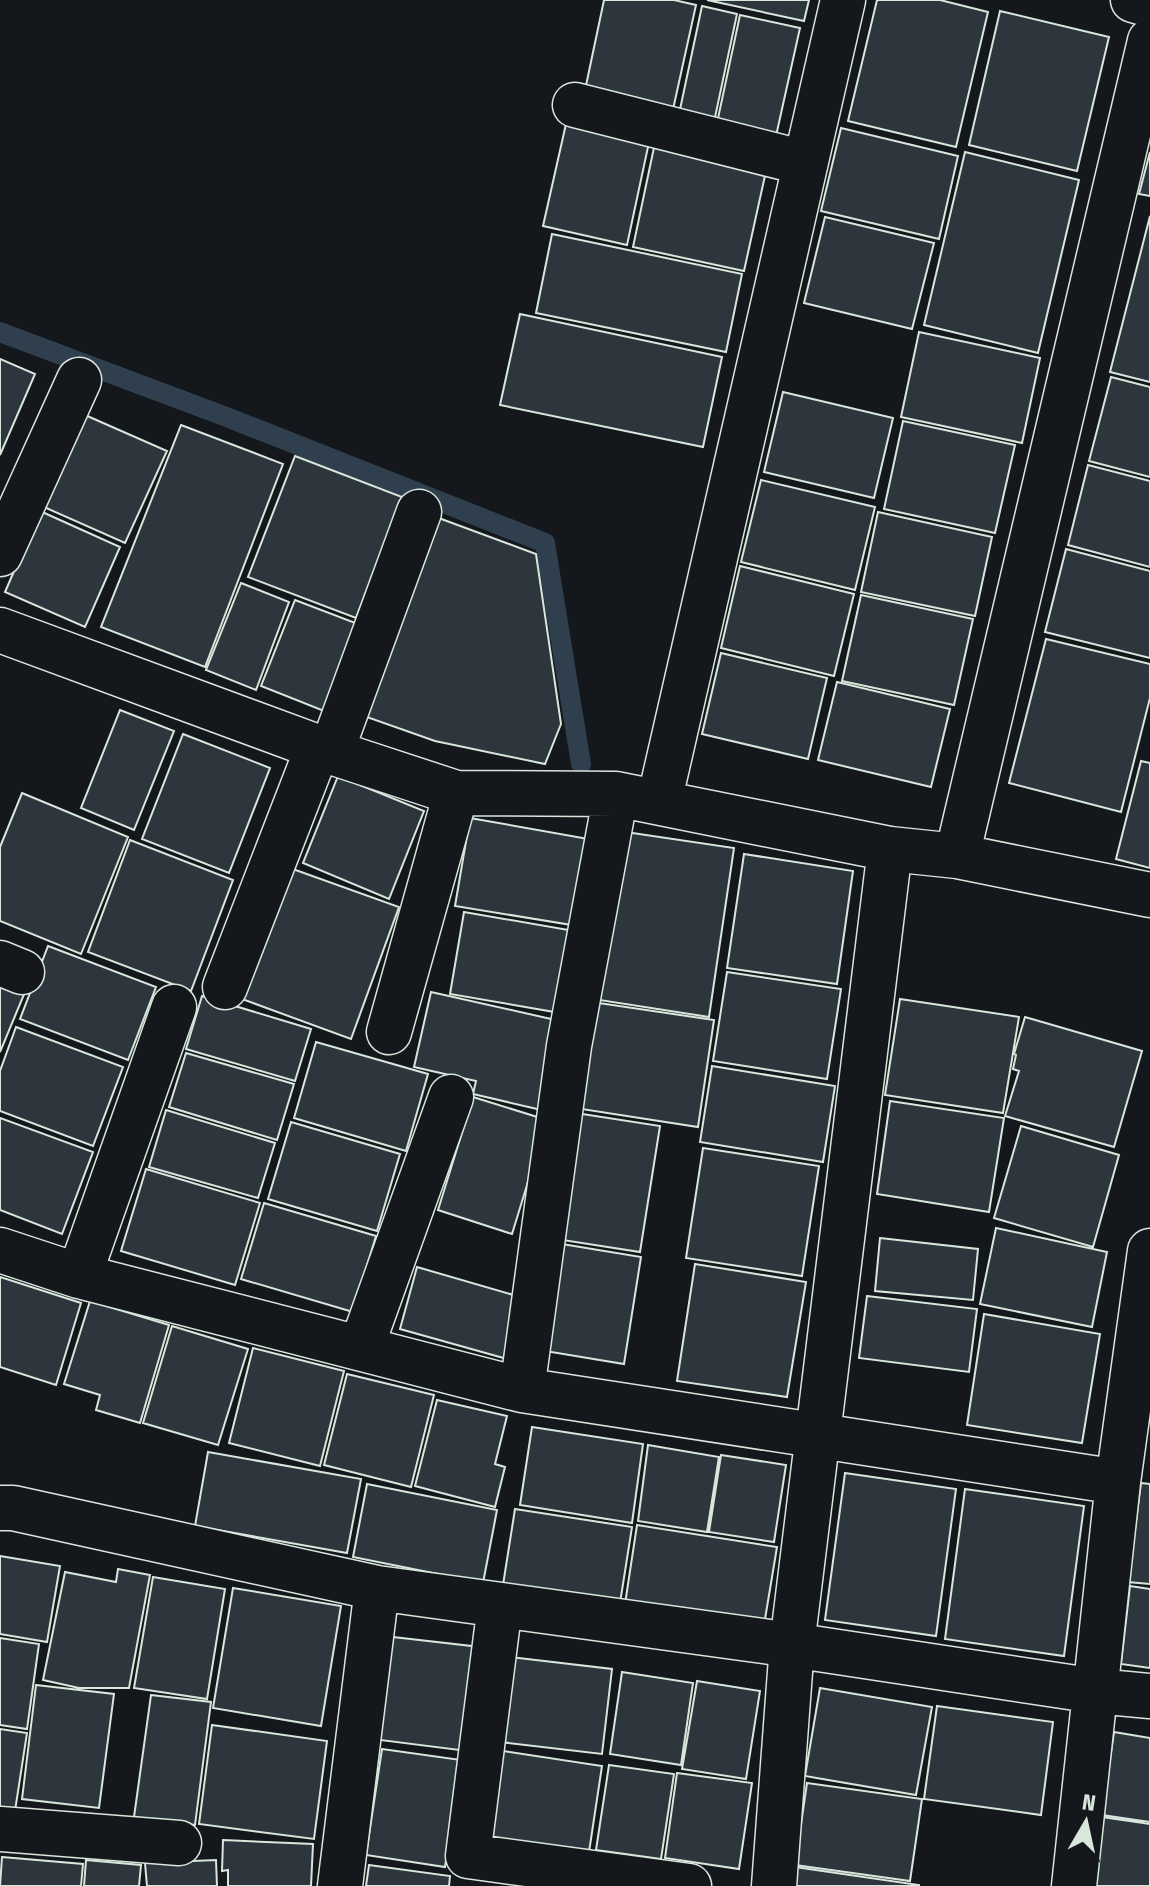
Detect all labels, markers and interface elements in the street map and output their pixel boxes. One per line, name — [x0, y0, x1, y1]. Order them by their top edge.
north arrow — [1046, 1782, 1126, 1862]
text: N — [1080, 1788, 1098, 1817]

